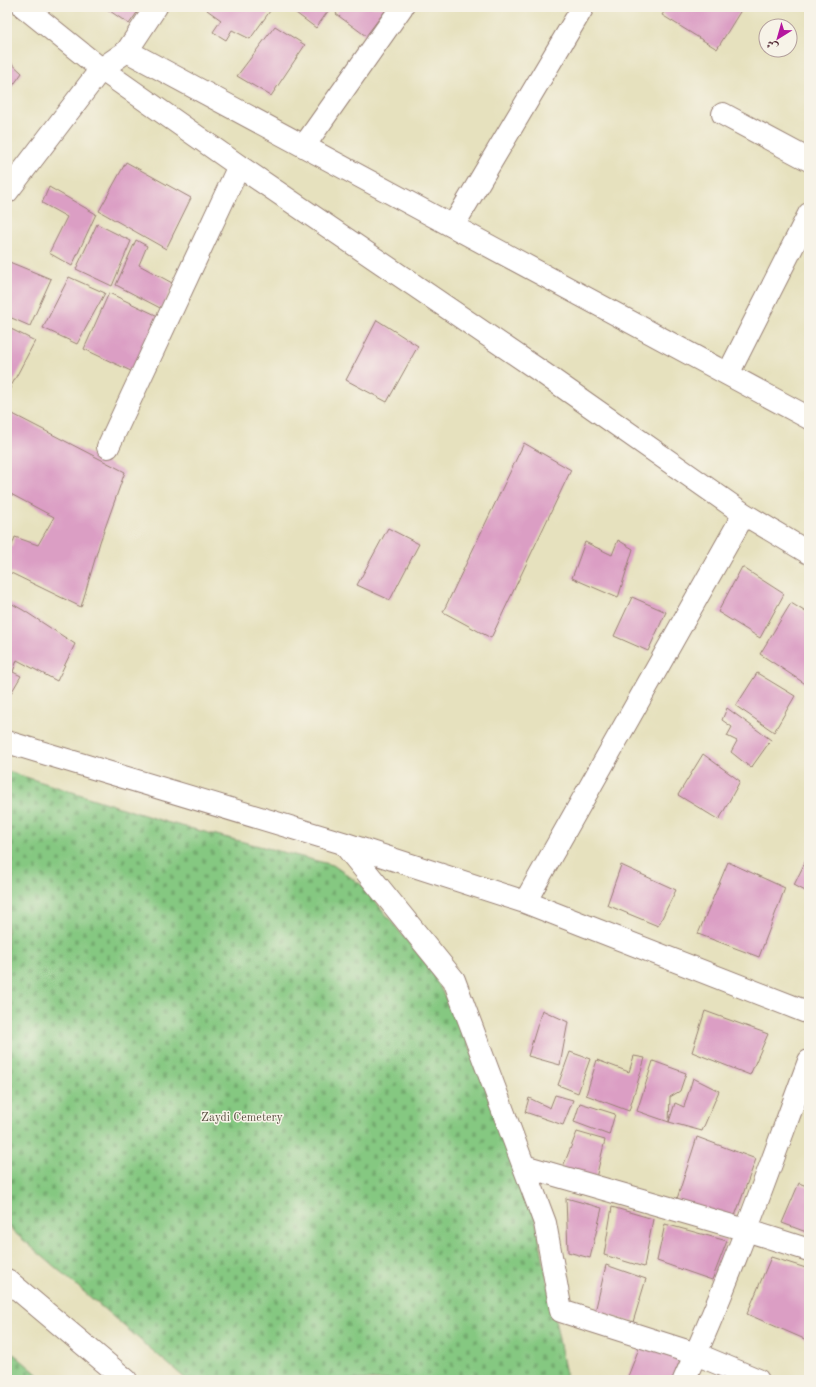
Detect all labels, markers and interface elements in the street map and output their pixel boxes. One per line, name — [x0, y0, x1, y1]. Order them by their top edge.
north arrow — [758, 18, 798, 58]
text: ش — [765, 37, 781, 52]
park label: Zaydi Cemetery — [201, 1112, 284, 1124]

